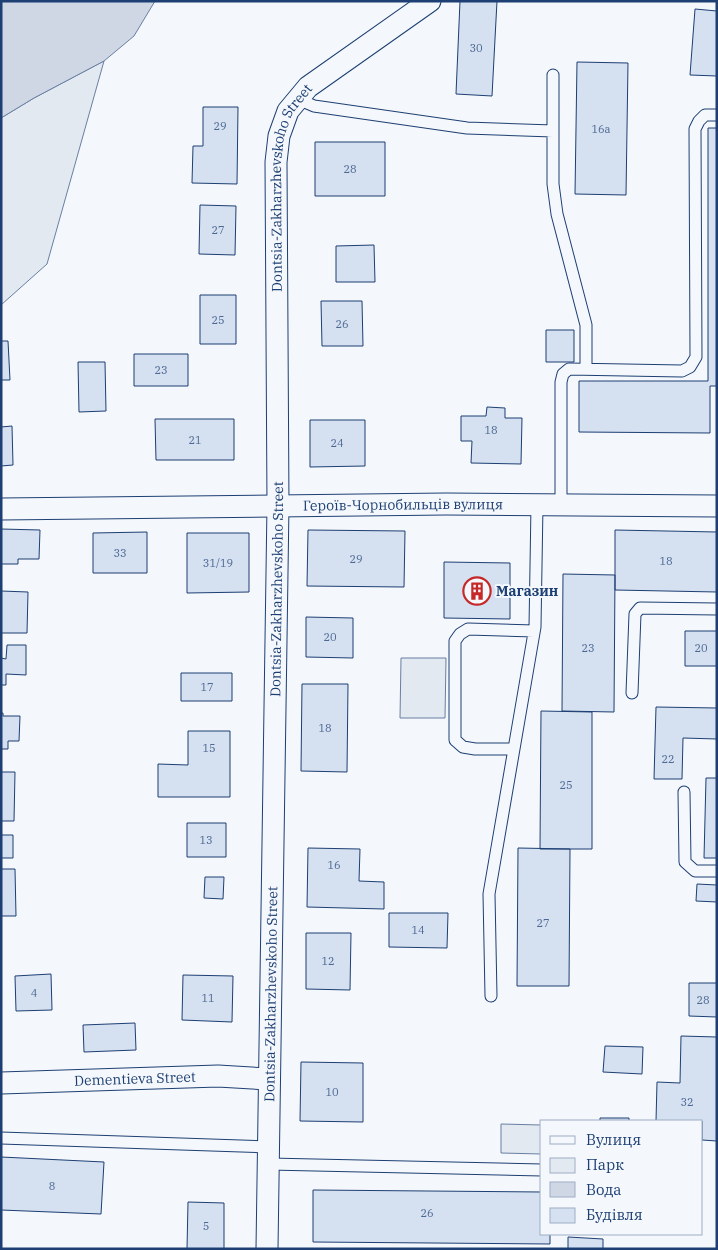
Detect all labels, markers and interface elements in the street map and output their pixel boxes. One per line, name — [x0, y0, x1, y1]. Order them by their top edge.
house number: 30 — [469, 41, 483, 55]
street label: Dontsia-Zakharzhevskoho Street — [267, 80, 316, 292]
house number: 29 — [213, 119, 227, 133]
house number: 16а — [591, 122, 611, 136]
house number: 28 — [343, 162, 357, 176]
house number: 27 — [211, 223, 225, 237]
house number: 25 — [211, 313, 225, 327]
house number: 26 — [335, 317, 349, 331]
house number: 23 — [154, 363, 168, 377]
house number: 18 — [484, 423, 498, 437]
house number: 21 — [188, 433, 202, 447]
house number: 24 — [330, 436, 344, 450]
street label: Dontsia-Zakharzhevskoho Street — [266, 481, 287, 697]
street label: Героїв-Чорнобильців вулиця — [303, 495, 503, 515]
house number: 33 — [113, 546, 127, 560]
house number: 29 — [349, 552, 363, 566]
house number: 18 — [659, 554, 673, 568]
house number: 31/19 — [203, 556, 233, 570]
building icon: Магазин — [462, 576, 492, 606]
place label: Магазин — [496, 582, 558, 600]
house number: 20 — [323, 630, 337, 644]
house number: 23 — [581, 641, 595, 655]
house number: 20 — [694, 641, 708, 655]
house number: 17 — [200, 680, 214, 694]
house number: 18 — [318, 721, 332, 735]
house number: 15 — [202, 741, 216, 755]
house number: 22 — [661, 752, 675, 766]
house number: 25 — [559, 778, 573, 792]
house number: 13 — [199, 833, 213, 847]
house number: 16 — [327, 858, 341, 872]
street label: Dontsia-Zakharzhevskoho Street — [260, 886, 281, 1102]
house number: 27 — [536, 916, 550, 930]
house number: 14 — [411, 923, 425, 937]
house number: 12 — [321, 954, 335, 968]
house number: 4 — [31, 986, 38, 1000]
house number: 11 — [201, 991, 215, 1005]
house number: 28 — [696, 993, 710, 1007]
street label: Dementieva Street — [74, 1068, 196, 1090]
house number: 10 — [325, 1085, 339, 1099]
house number: 32 — [680, 1095, 694, 1109]
legend — [540, 1120, 703, 1235]
text: Вулиця — [586, 1130, 641, 1149]
text: Парк — [586, 1155, 624, 1174]
house number: 8 — [49, 1179, 55, 1193]
text: Вода — [586, 1180, 622, 1199]
text: Будівля — [586, 1205, 643, 1224]
house number: 26 — [420, 1206, 434, 1220]
house number: 5 — [203, 1219, 209, 1233]

